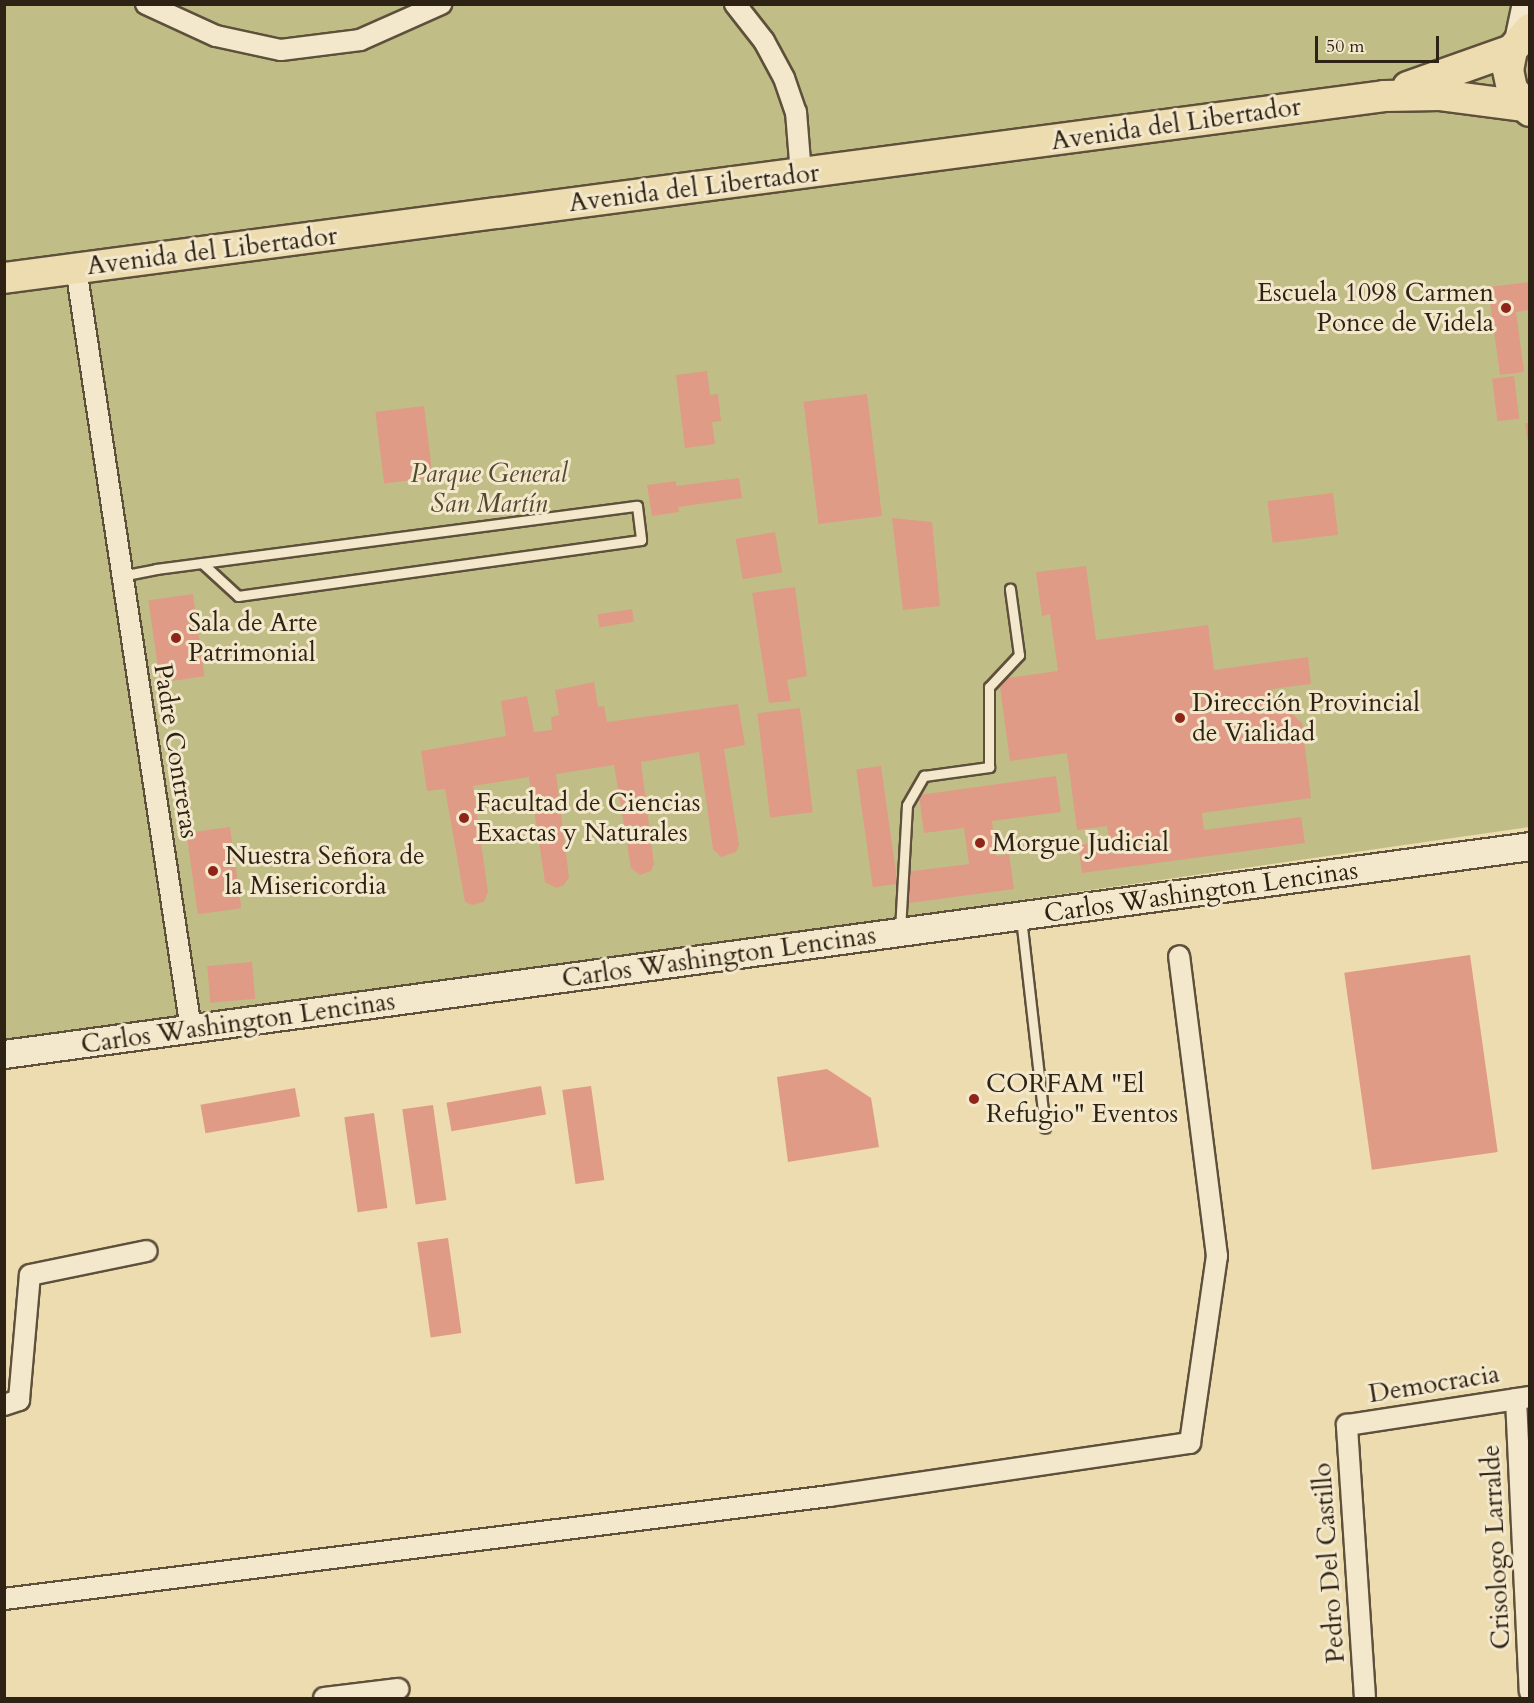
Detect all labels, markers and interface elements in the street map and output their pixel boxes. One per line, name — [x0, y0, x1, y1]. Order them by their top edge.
scale bar — [1318, 24, 1442, 62]
text: 50 m — [1326, 34, 1365, 59]
street label: Avenida del Libertador — [1049, 91, 1303, 157]
street label: Avenida del Libertador — [567, 157, 821, 219]
street label: Avenida del Libertador — [85, 220, 339, 282]
place label: Escuela 1098 Carmen Ponce de Videla — [1257, 277, 1494, 338]
marker: Escuela 1098 Carmen Ponce de Videla — [1499, 301, 1513, 315]
park label: Parque General San Martín — [410, 458, 568, 520]
place label: Sala de Arte Patrimonial — [188, 607, 318, 668]
marker: Sala de Arte Patrimonial — [169, 631, 183, 645]
street label: Padre Contreras — [147, 661, 205, 841]
place label: Dirección Provincial de Vialidad — [1192, 687, 1420, 748]
marker: Dirección Provincial de Vialidad — [1173, 711, 1187, 725]
place label: Facultad de Ciencias Exactas y Naturales — [476, 787, 701, 849]
marker: Facultad de Ciencias Exactas y Naturales — [457, 811, 471, 825]
place label: Morgue Judicial — [992, 827, 1169, 859]
marker: Morgue Judicial — [973, 836, 987, 850]
place label: Nuestra Señora de la Misericordia — [225, 840, 425, 902]
street label: Carlos Washington Lencinas — [1042, 855, 1360, 929]
marker: Nuestra Señora de la Misericordia — [206, 864, 220, 878]
street label: Carlos Washington Lencinas — [560, 920, 878, 994]
street label: Carlos Washington Lencinas — [79, 986, 397, 1060]
place label: CORFAM "El Refugio" Eventos — [986, 1068, 1178, 1130]
marker: CORFAM "El Refugio" Eventos — [967, 1092, 981, 1106]
street label: Democracia — [1366, 1358, 1502, 1410]
street label: Crisologo Larralde — [1475, 1444, 1517, 1650]
street label: Pedro Del Castillo — [1306, 1462, 1352, 1664]

